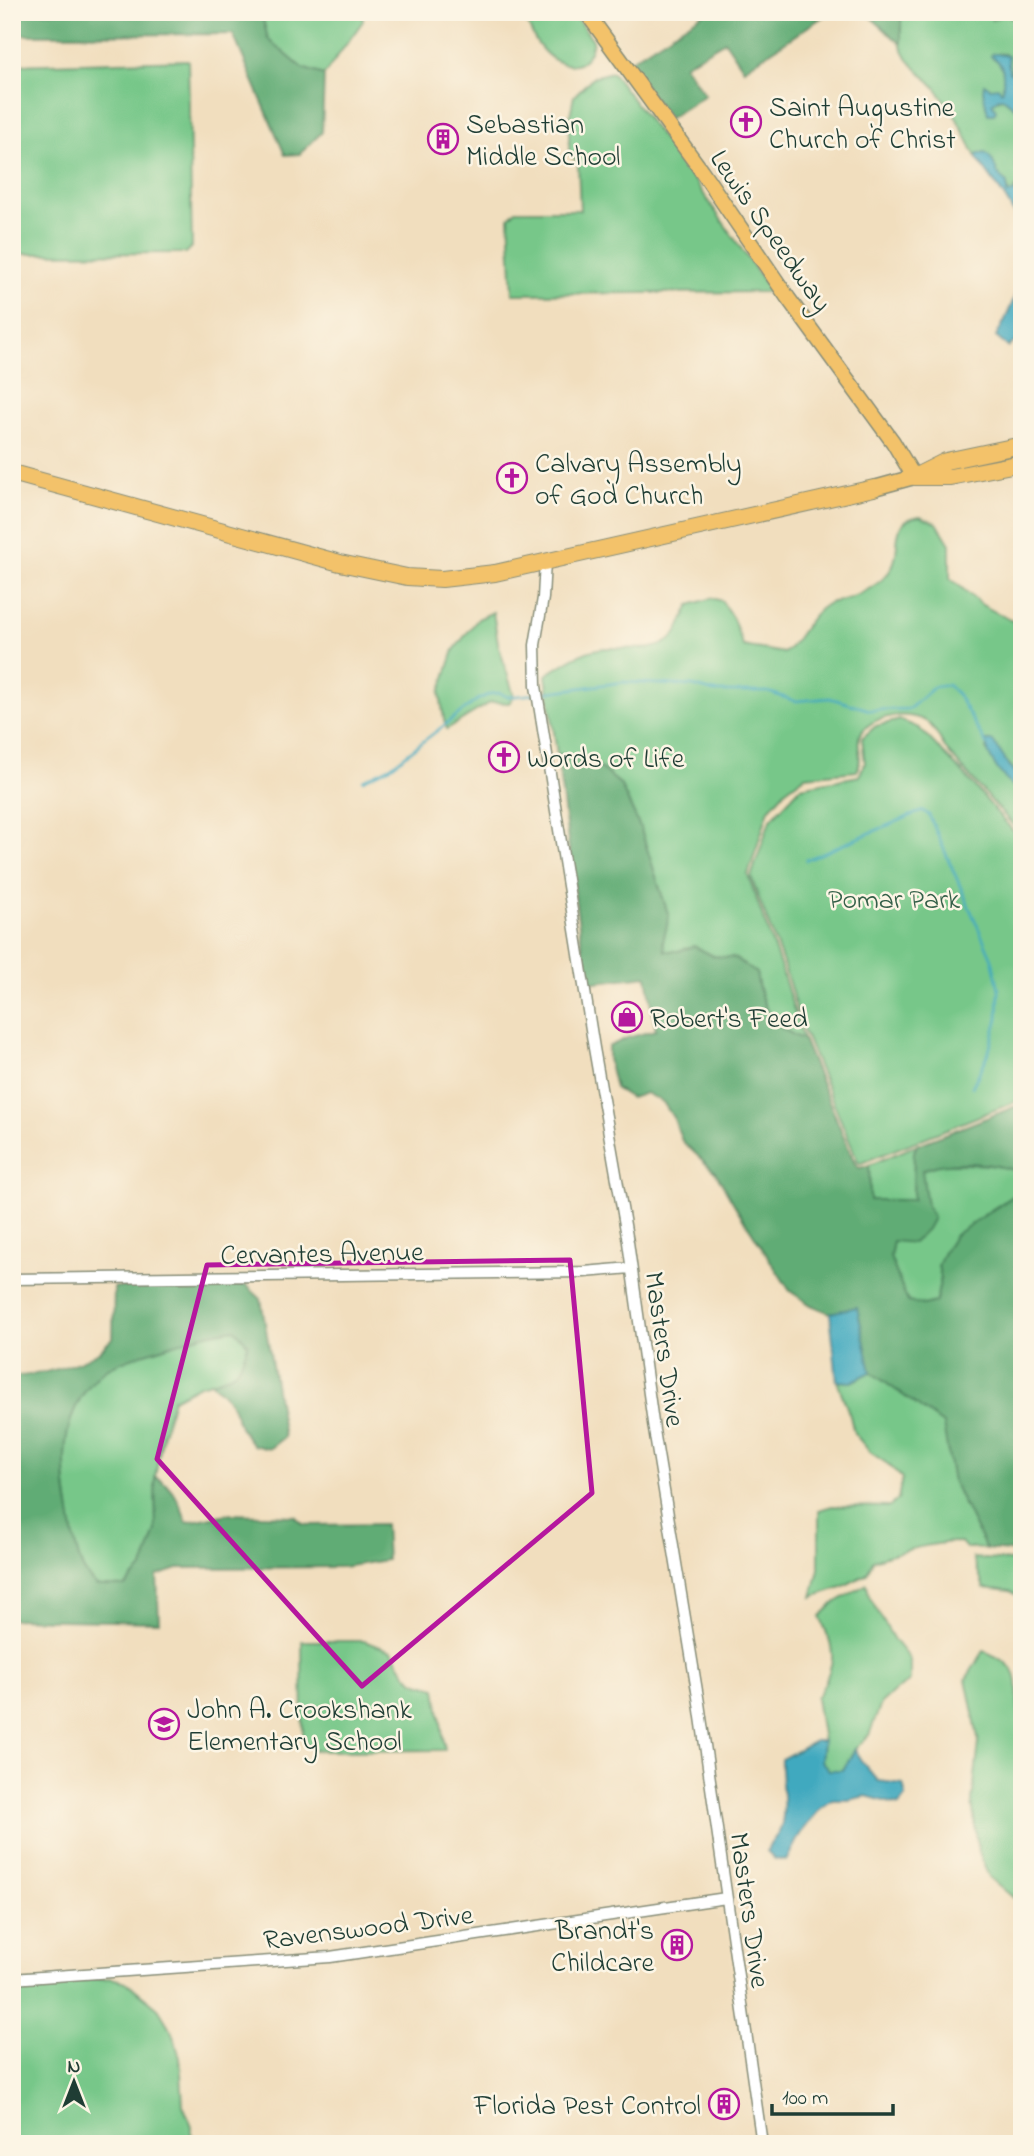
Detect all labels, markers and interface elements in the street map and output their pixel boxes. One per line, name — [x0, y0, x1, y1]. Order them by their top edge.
place label: Saint Augustine Church of Christ — [769, 89, 956, 162]
church icon: Saint Augustine Church of Christ — [729, 105, 763, 139]
place label: Sebastian Middle School — [466, 106, 620, 179]
building icon: Sebastian Middle School — [426, 122, 460, 156]
street label: Lewis Speedway — [698, 142, 841, 322]
place label: Calvary Assembly of God Church — [535, 445, 742, 518]
church icon: Calvary Assembly of God Church — [495, 461, 529, 495]
church icon: Words of Life — [487, 740, 521, 774]
place label: Words of Life — [527, 740, 685, 781]
park label: Pomar Park — [828, 881, 961, 922]
shop icon: Robert's Feed — [610, 1000, 644, 1034]
place label: Robert's Feed — [650, 1000, 808, 1041]
street label: Cervantes Avenue — [220, 1233, 424, 1278]
street label: Masters Drive — [631, 1269, 694, 1430]
place label: John A. Crookshank Elementary School — [187, 1691, 413, 1764]
school or university icon: John A. Crookshank Elementary School — [147, 1707, 181, 1741]
street label: Masters Drive — [716, 1830, 779, 1991]
street label: Ravenswood Drive — [261, 1896, 476, 1963]
place label: Brandt's Childcare — [551, 1912, 654, 1985]
building icon: Brandt's Childcare — [660, 1928, 694, 1962]
north arrow — [38, 2048, 108, 2118]
text: N — [68, 2054, 81, 2081]
scale bar — [772, 2072, 892, 2116]
text: 100 m — [782, 2084, 828, 2114]
place label: Florida Pest Control — [473, 2087, 701, 2128]
building icon: Florida Pest Control — [707, 2087, 741, 2121]

